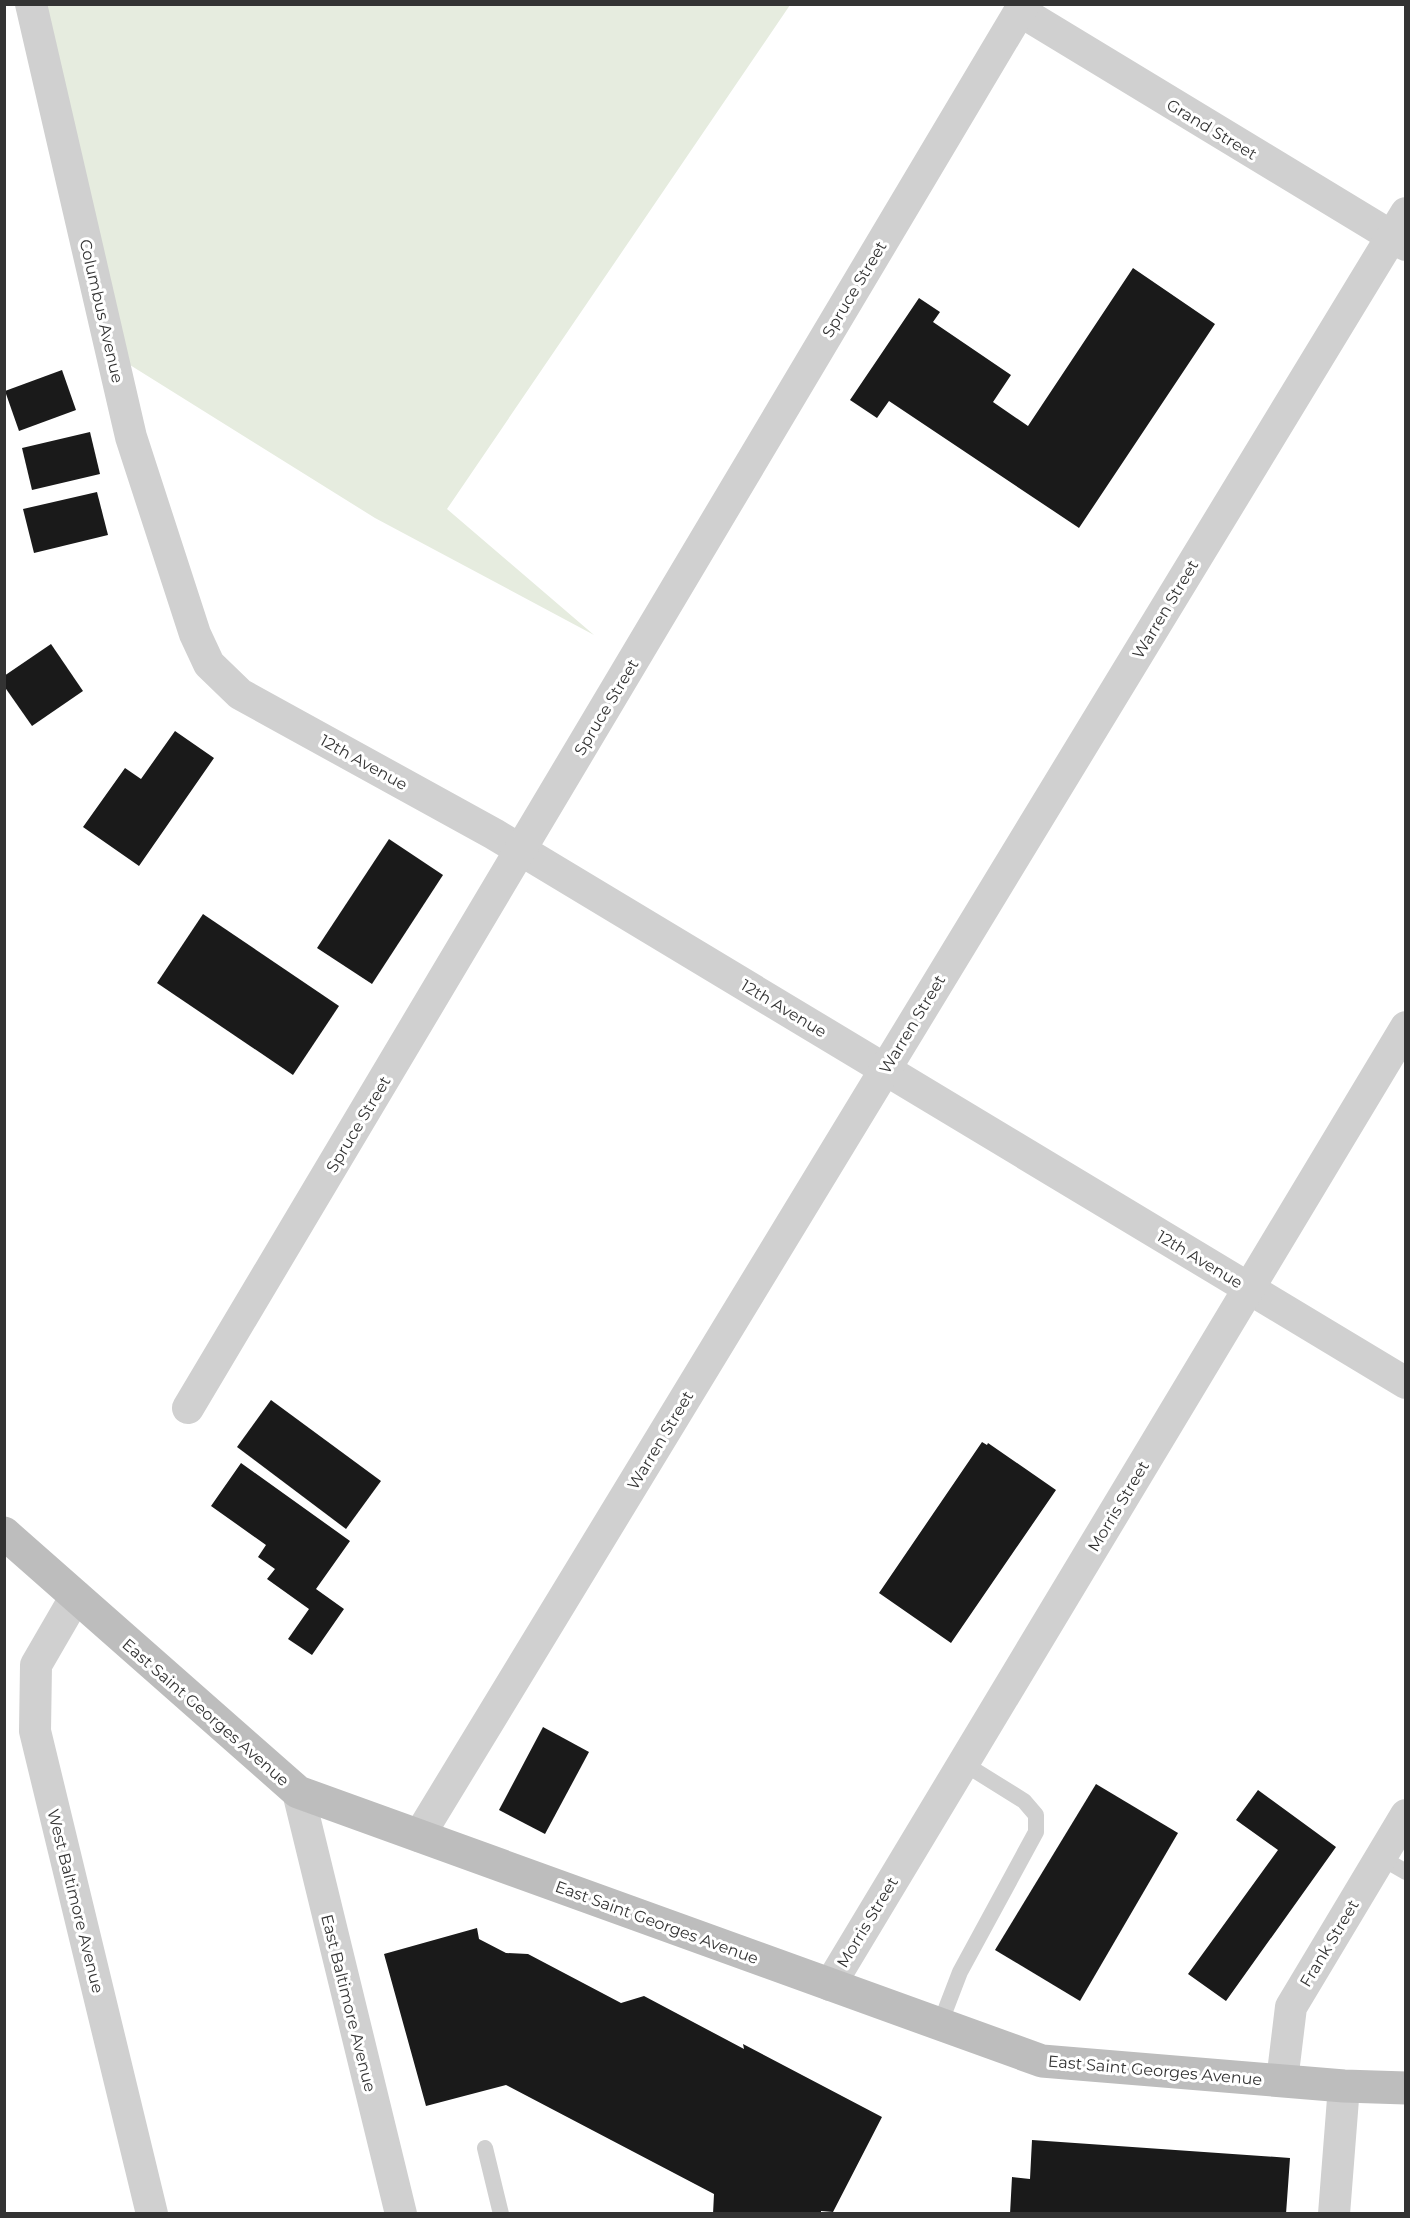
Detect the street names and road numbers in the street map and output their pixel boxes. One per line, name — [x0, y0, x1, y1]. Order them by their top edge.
street label: Grand Street — [1163, 95, 1261, 164]
street label: Columbus Avenue — [76, 237, 127, 385]
street label: Spruce Street — [818, 237, 891, 341]
street label: Warren Street — [1128, 556, 1203, 662]
street label: Spruce Street — [570, 655, 643, 759]
street label: 12th Avenue — [317, 731, 411, 794]
street label: Warren Street — [875, 971, 950, 1077]
street label: 12th Avenue — [737, 975, 830, 1041]
street label: Spruce Street — [322, 1072, 395, 1176]
street label: 12th Avenue — [1153, 1226, 1246, 1292]
street label: Warren Street — [623, 1387, 698, 1493]
street label: Morris Street — [1084, 1457, 1153, 1555]
street label: East Saint Georges Avenue — [118, 1635, 293, 1790]
street label: West Baltimore Avenue — [43, 1807, 108, 1995]
street label: Morris Street — [833, 1873, 902, 1971]
street label: East Saint Georges Avenue — [553, 1877, 761, 1968]
street label: Frank Street — [1296, 1896, 1363, 1990]
street label: East Baltimore Avenue — [317, 1912, 380, 2094]
street label: East Saint Georges Avenue — [1047, 2052, 1263, 2089]

